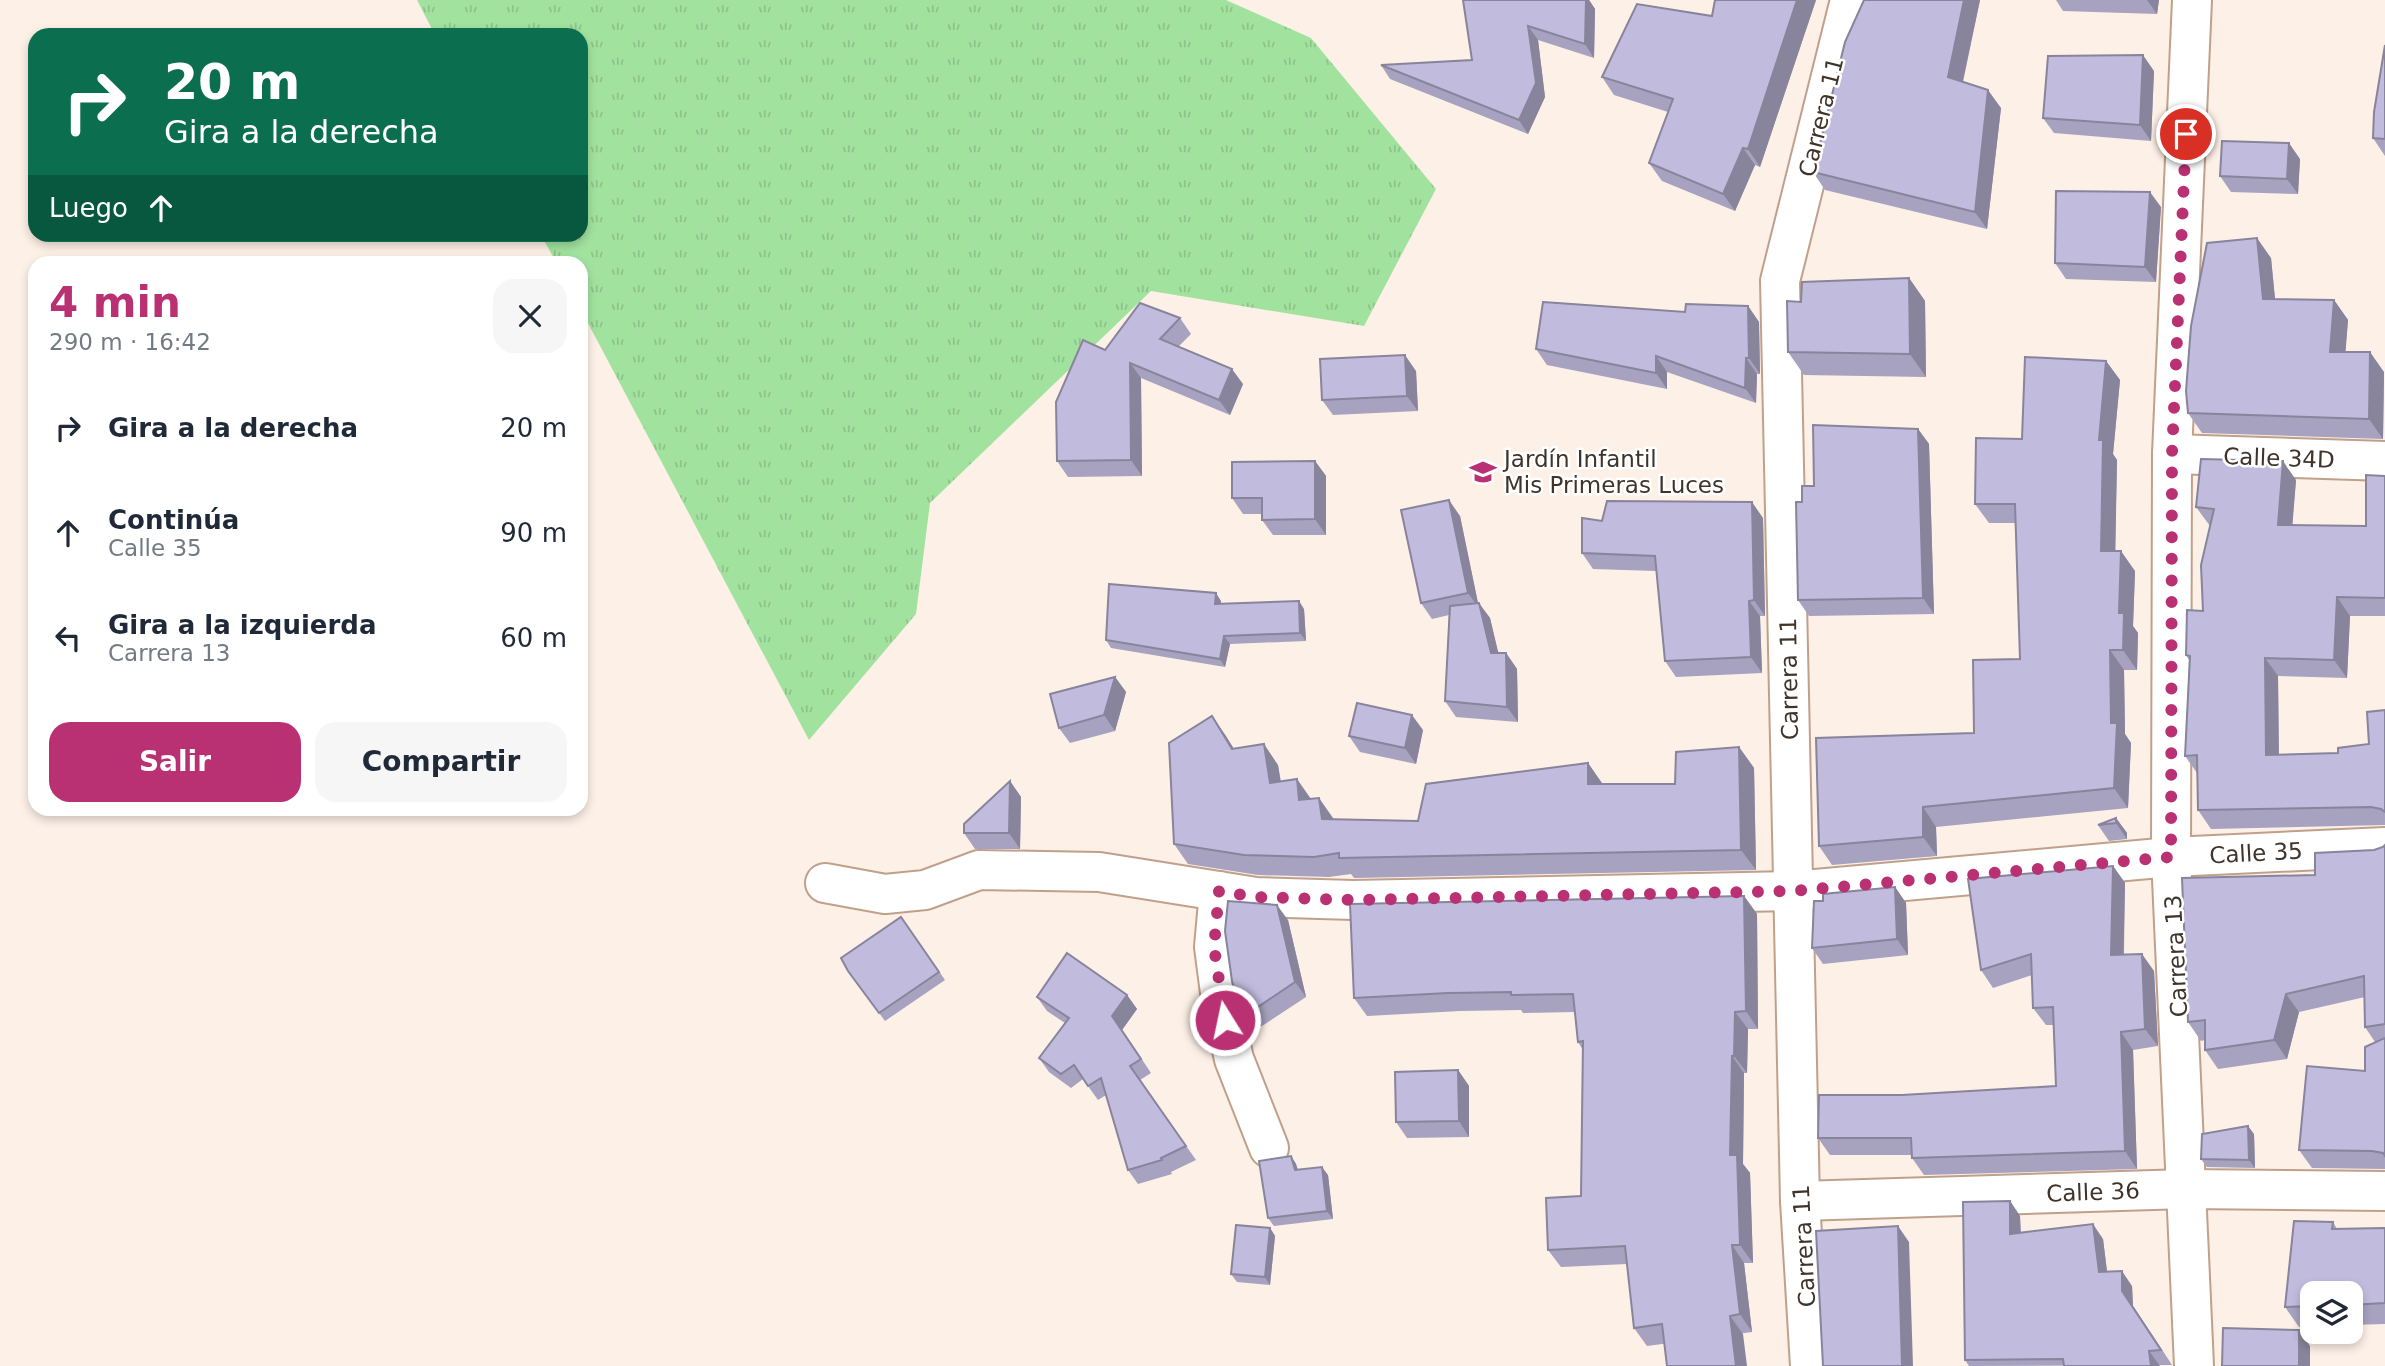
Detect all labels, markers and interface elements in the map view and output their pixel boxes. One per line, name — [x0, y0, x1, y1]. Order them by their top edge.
text: 20 m — [164, 54, 300, 111]
street label: Carrera 11 — [1794, 54, 1848, 180]
icon: right — [49, 56, 140, 147]
pin — [2156, 104, 2216, 164]
text: Gira a la derecha — [164, 113, 439, 151]
icon: arrive — [2167, 115, 2205, 153]
icon: ahead — [142, 189, 180, 227]
text: Luego — [49, 193, 128, 223]
text: 4 min — [49, 278, 181, 327]
button: close — [493, 279, 567, 353]
text: 290 m · 16:42 — [49, 329, 211, 355]
icon: right — [49, 409, 87, 447]
text: Gira a la derecha — [108, 413, 358, 443]
text: 20 m — [500, 413, 567, 443]
street label: Calle 34D — [2223, 443, 2335, 473]
place label: Jardín Infantil Mis Primeras Luces — [1502, 446, 1724, 498]
school or university icon: Jardín Infantil Mis Primeras Luces — [1468, 457, 1498, 487]
text: Continúa — [108, 505, 239, 535]
icon: ahead — [49, 514, 87, 552]
text: 90 m — [500, 518, 567, 548]
text: Calle 35 — [108, 535, 202, 561]
text: Gira a la izquierda — [108, 610, 376, 640]
street label: Carrera 11 — [1775, 618, 1803, 740]
icon: left — [49, 619, 87, 657]
text: 60 m — [500, 623, 567, 653]
text: Carrera 13 — [108, 640, 230, 666]
button: Salir — [49, 722, 301, 802]
button: Compartir — [315, 722, 567, 802]
street label: Calle 35 — [2209, 838, 2303, 868]
street label: Carrera 13 — [2160, 894, 2192, 1018]
position arrow — [1188, 983, 1262, 1057]
street label: Calle 36 — [2046, 1177, 2140, 1207]
street label: Carrera 11 — [1788, 1184, 1820, 1308]
map controls — [2300, 1281, 2363, 1344]
button: layers — [2300, 1281, 2363, 1344]

